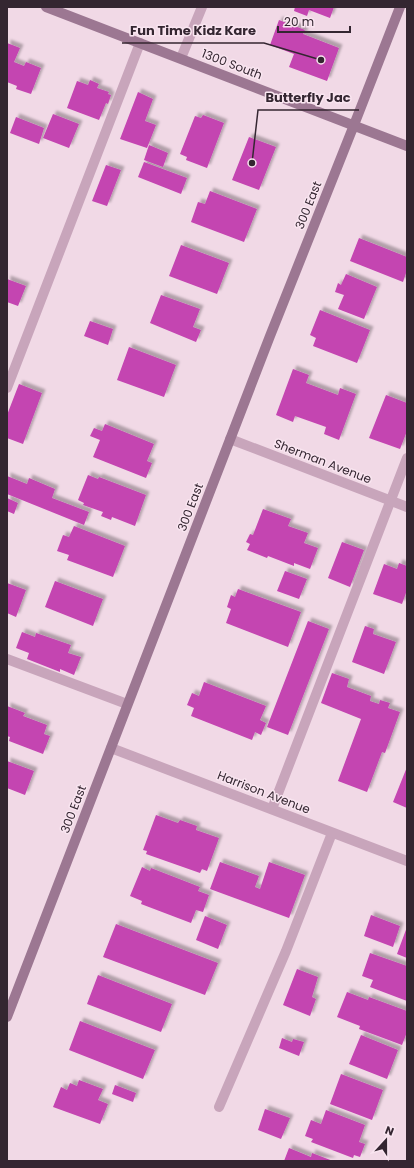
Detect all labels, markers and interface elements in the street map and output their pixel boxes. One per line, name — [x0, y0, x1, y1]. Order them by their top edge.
scale bar — [278, 8, 350, 34]
text: 20 m — [284, 13, 314, 30]
callout: Fun Time Kidz Kare — [122, 18, 264, 43]
text: Fun Time Kidz Kare — [130, 21, 256, 40]
street label: 1300 South — [199, 45, 265, 83]
callout: Butterfly Jac — [258, 85, 359, 110]
text: Butterfly Jac — [265, 88, 351, 107]
street label: 300 East — [291, 179, 325, 231]
street label: Sherman Avenue — [272, 435, 374, 487]
street label: 300 East — [173, 480, 207, 534]
street label: Harrison Avenue — [215, 766, 313, 818]
street label: 300 East — [56, 782, 90, 836]
north arrow — [366, 1120, 406, 1160]
text: N — [383, 1122, 396, 1140]

